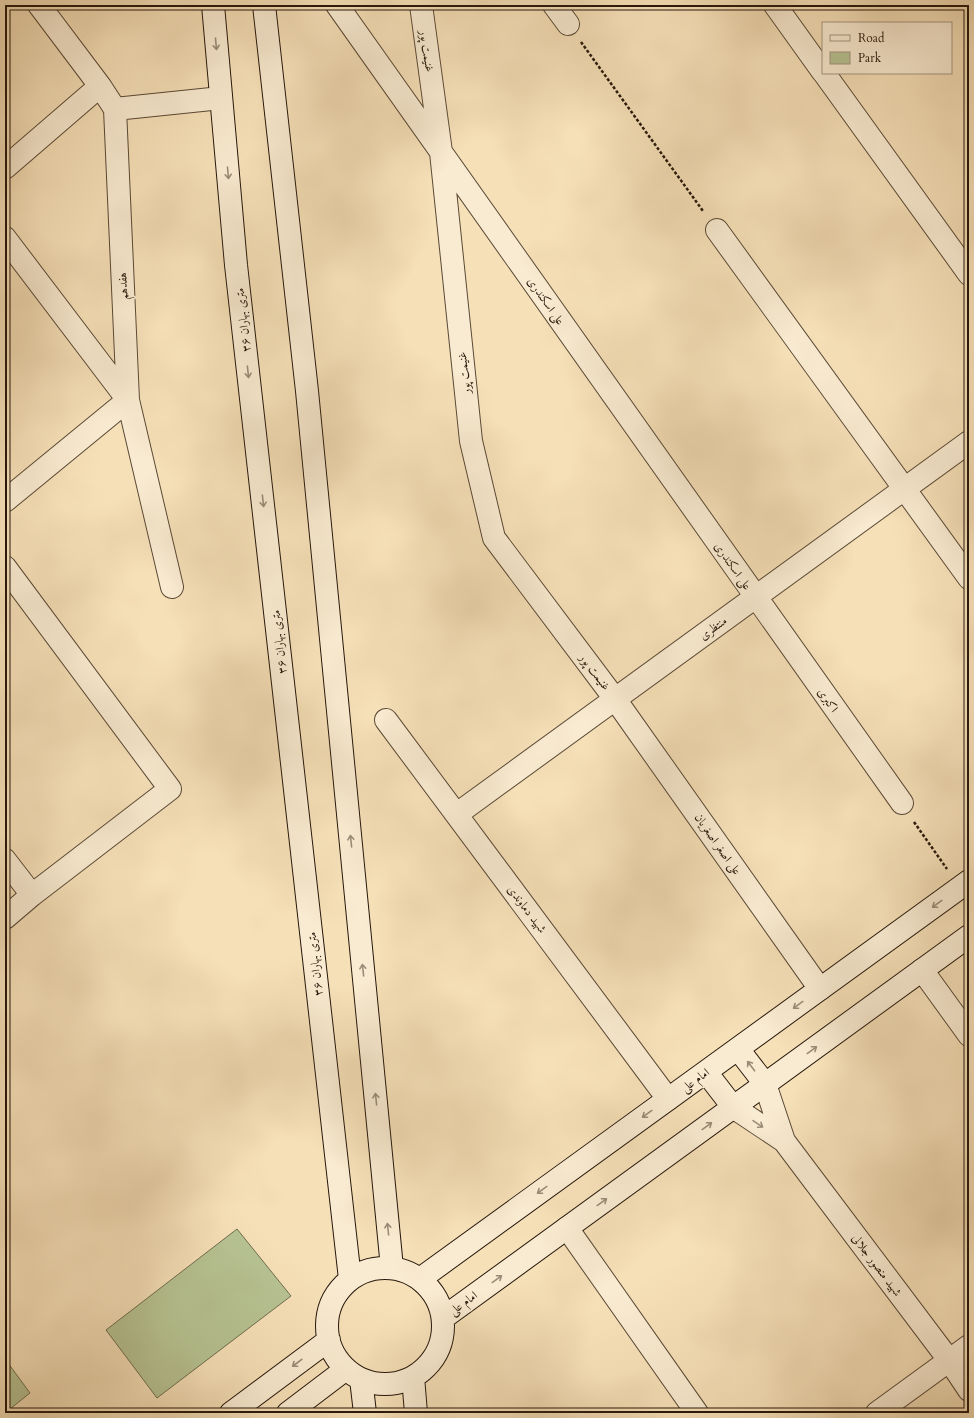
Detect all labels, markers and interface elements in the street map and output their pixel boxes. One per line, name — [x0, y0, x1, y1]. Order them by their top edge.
legend — [822, 22, 952, 74]
street label: غنیمت پور — [415, 28, 438, 73]
text: Road — [858, 30, 885, 46]
one-way arrow — [213, 37, 220, 50]
text: Park — [858, 50, 882, 66]
one-way arrow — [224, 166, 232, 179]
street label: هفدهم — [114, 272, 135, 300]
street label: علی اسکندری — [523, 274, 568, 329]
street label: ۳۶ متری بهاران — [232, 287, 254, 353]
street label: غنیمت پور — [454, 351, 475, 396]
one-way arrow — [245, 365, 252, 378]
one-way arrow — [259, 494, 267, 507]
street label: علی اسکندری — [710, 539, 755, 594]
street label: ۳۶ متری بهاران — [268, 609, 290, 675]
street label: منتظری — [696, 613, 730, 643]
street label: غنیمت پور — [575, 650, 614, 694]
street label: اکبری — [814, 685, 842, 716]
street label: علی اصغر اصغریان — [690, 810, 745, 879]
one-way arrow — [347, 835, 354, 848]
street label: شهید دماوندی — [504, 882, 550, 936]
one-way arrow — [932, 900, 943, 908]
street label: ۳۶ متری بهاران — [304, 931, 326, 997]
one-way arrow — [360, 964, 367, 977]
one-way arrow — [793, 1001, 804, 1009]
one-way arrow — [807, 1046, 818, 1054]
one-way arrow — [747, 1061, 756, 1072]
street label: امام علی — [678, 1064, 714, 1098]
one-way arrow — [372, 1093, 380, 1106]
one-way arrow — [642, 1110, 653, 1118]
one-way arrow — [753, 1120, 764, 1129]
one-way arrow — [701, 1122, 712, 1130]
one-way arrow — [537, 1186, 548, 1195]
one-way arrow — [596, 1198, 607, 1207]
one-way arrow — [385, 1223, 392, 1236]
street label: شهید منصور جلالی — [848, 1231, 906, 1299]
one-way arrow — [491, 1275, 502, 1283]
street label: امام علی — [446, 1287, 482, 1321]
one-way arrow — [292, 1359, 303, 1368]

